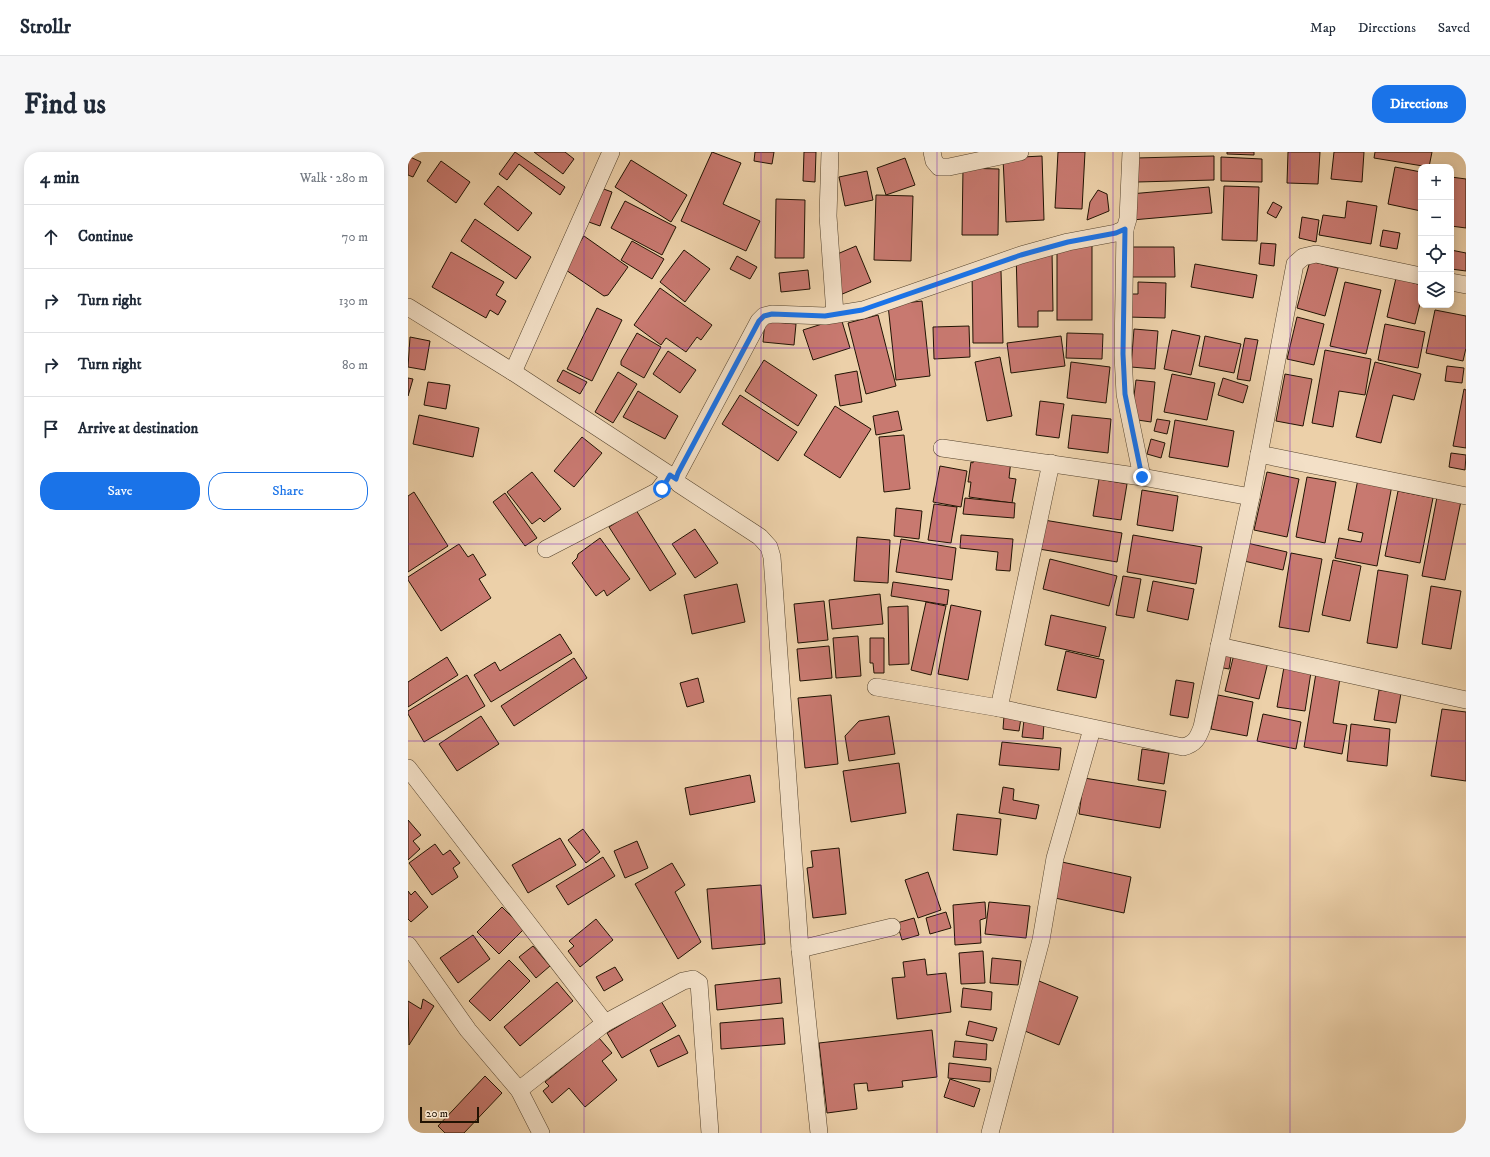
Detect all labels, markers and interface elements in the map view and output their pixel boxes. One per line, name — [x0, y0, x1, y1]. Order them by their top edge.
text: Strollr — [20, 16, 71, 39]
text: Map — [1310, 19, 1336, 37]
text: Directions — [1358, 19, 1416, 37]
text: Saved — [1438, 19, 1470, 37]
button: Directions — [1372, 85, 1466, 123]
text: Find us — [24, 87, 106, 122]
map controls — [1418, 164, 1454, 308]
button: + — [1418, 164, 1454, 200]
text: 4 min — [40, 167, 79, 189]
text: Walk · 280 m — [300, 170, 368, 186]
button: − — [1418, 200, 1454, 236]
icon: ahead — [40, 226, 62, 248]
text: Continue — [78, 227, 133, 246]
text: 70 m — [342, 229, 368, 245]
button: locate — [1418, 236, 1454, 272]
button: layers — [1418, 272, 1454, 308]
icon: right — [40, 290, 62, 312]
text: Turn right — [78, 291, 141, 310]
text: 130 m — [339, 293, 368, 309]
icon: right — [40, 354, 62, 376]
text: Turn right — [78, 355, 141, 374]
text: 80 m — [342, 357, 368, 373]
icon: arrive — [40, 418, 62, 440]
text: Arrive at destination — [78, 419, 198, 438]
route end — [1133, 468, 1151, 486]
button: Save — [40, 472, 200, 510]
button: Share — [208, 472, 368, 510]
route start — [653, 480, 671, 498]
scale bar — [420, 1105, 479, 1124]
text: 20 m — [426, 1107, 448, 1121]

